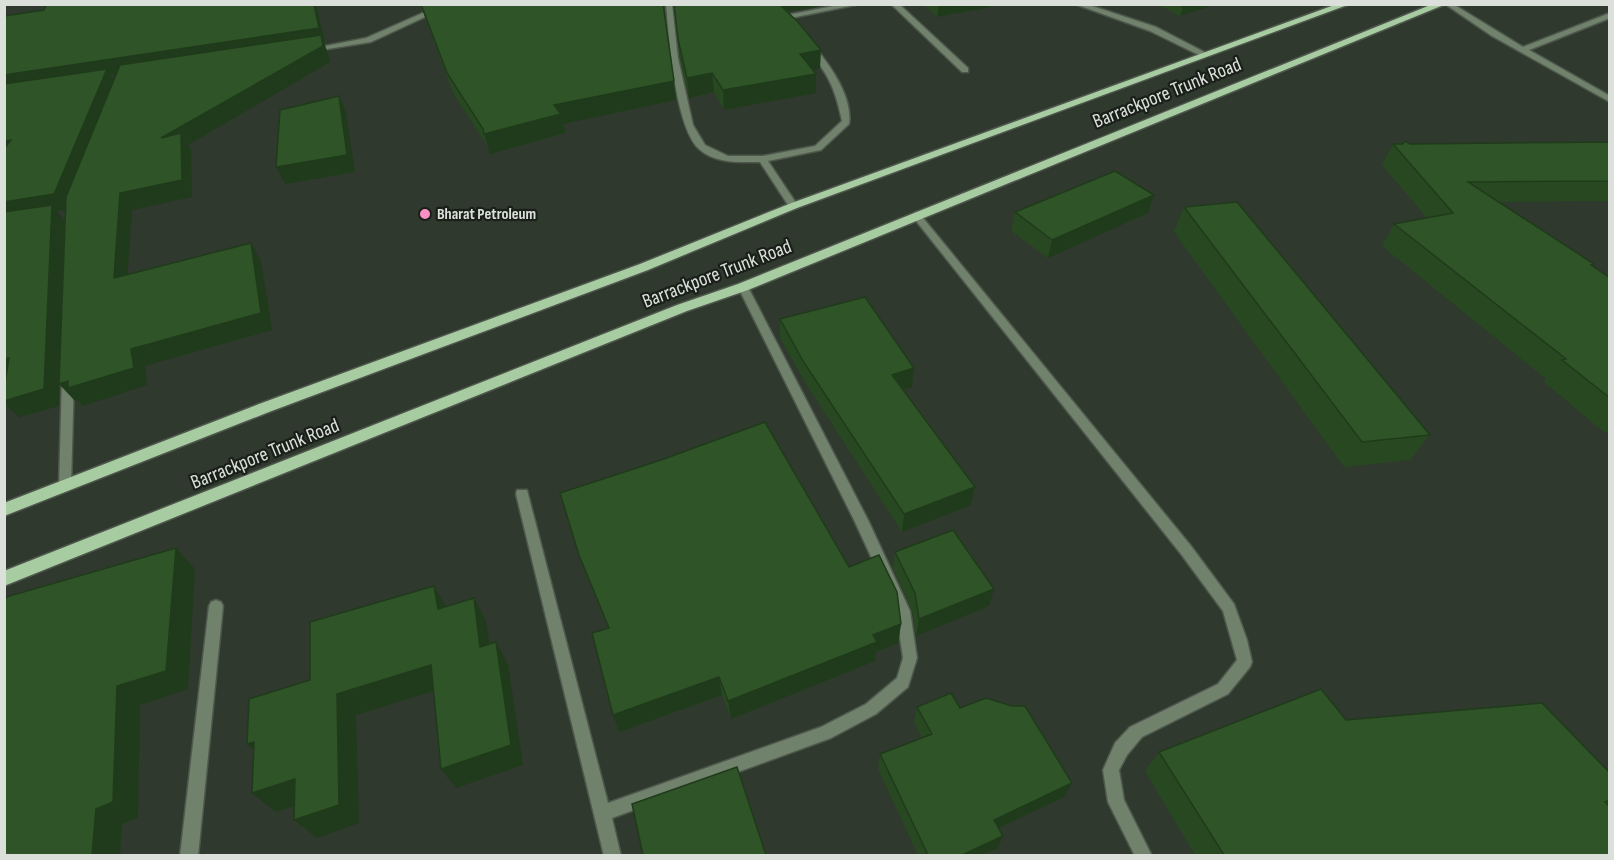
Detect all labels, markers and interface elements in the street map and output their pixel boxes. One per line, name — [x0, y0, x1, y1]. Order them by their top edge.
street label: Barrackpore Trunk Road — [1089, 52, 1245, 134]
place label: Bharat Petroleum — [437, 205, 536, 224]
marker: Bharat Petroleum — [418, 207, 432, 221]
street label: Barrackpore Trunk Road — [639, 235, 795, 313]
street label: Barrackpore Trunk Road — [187, 413, 343, 495]

